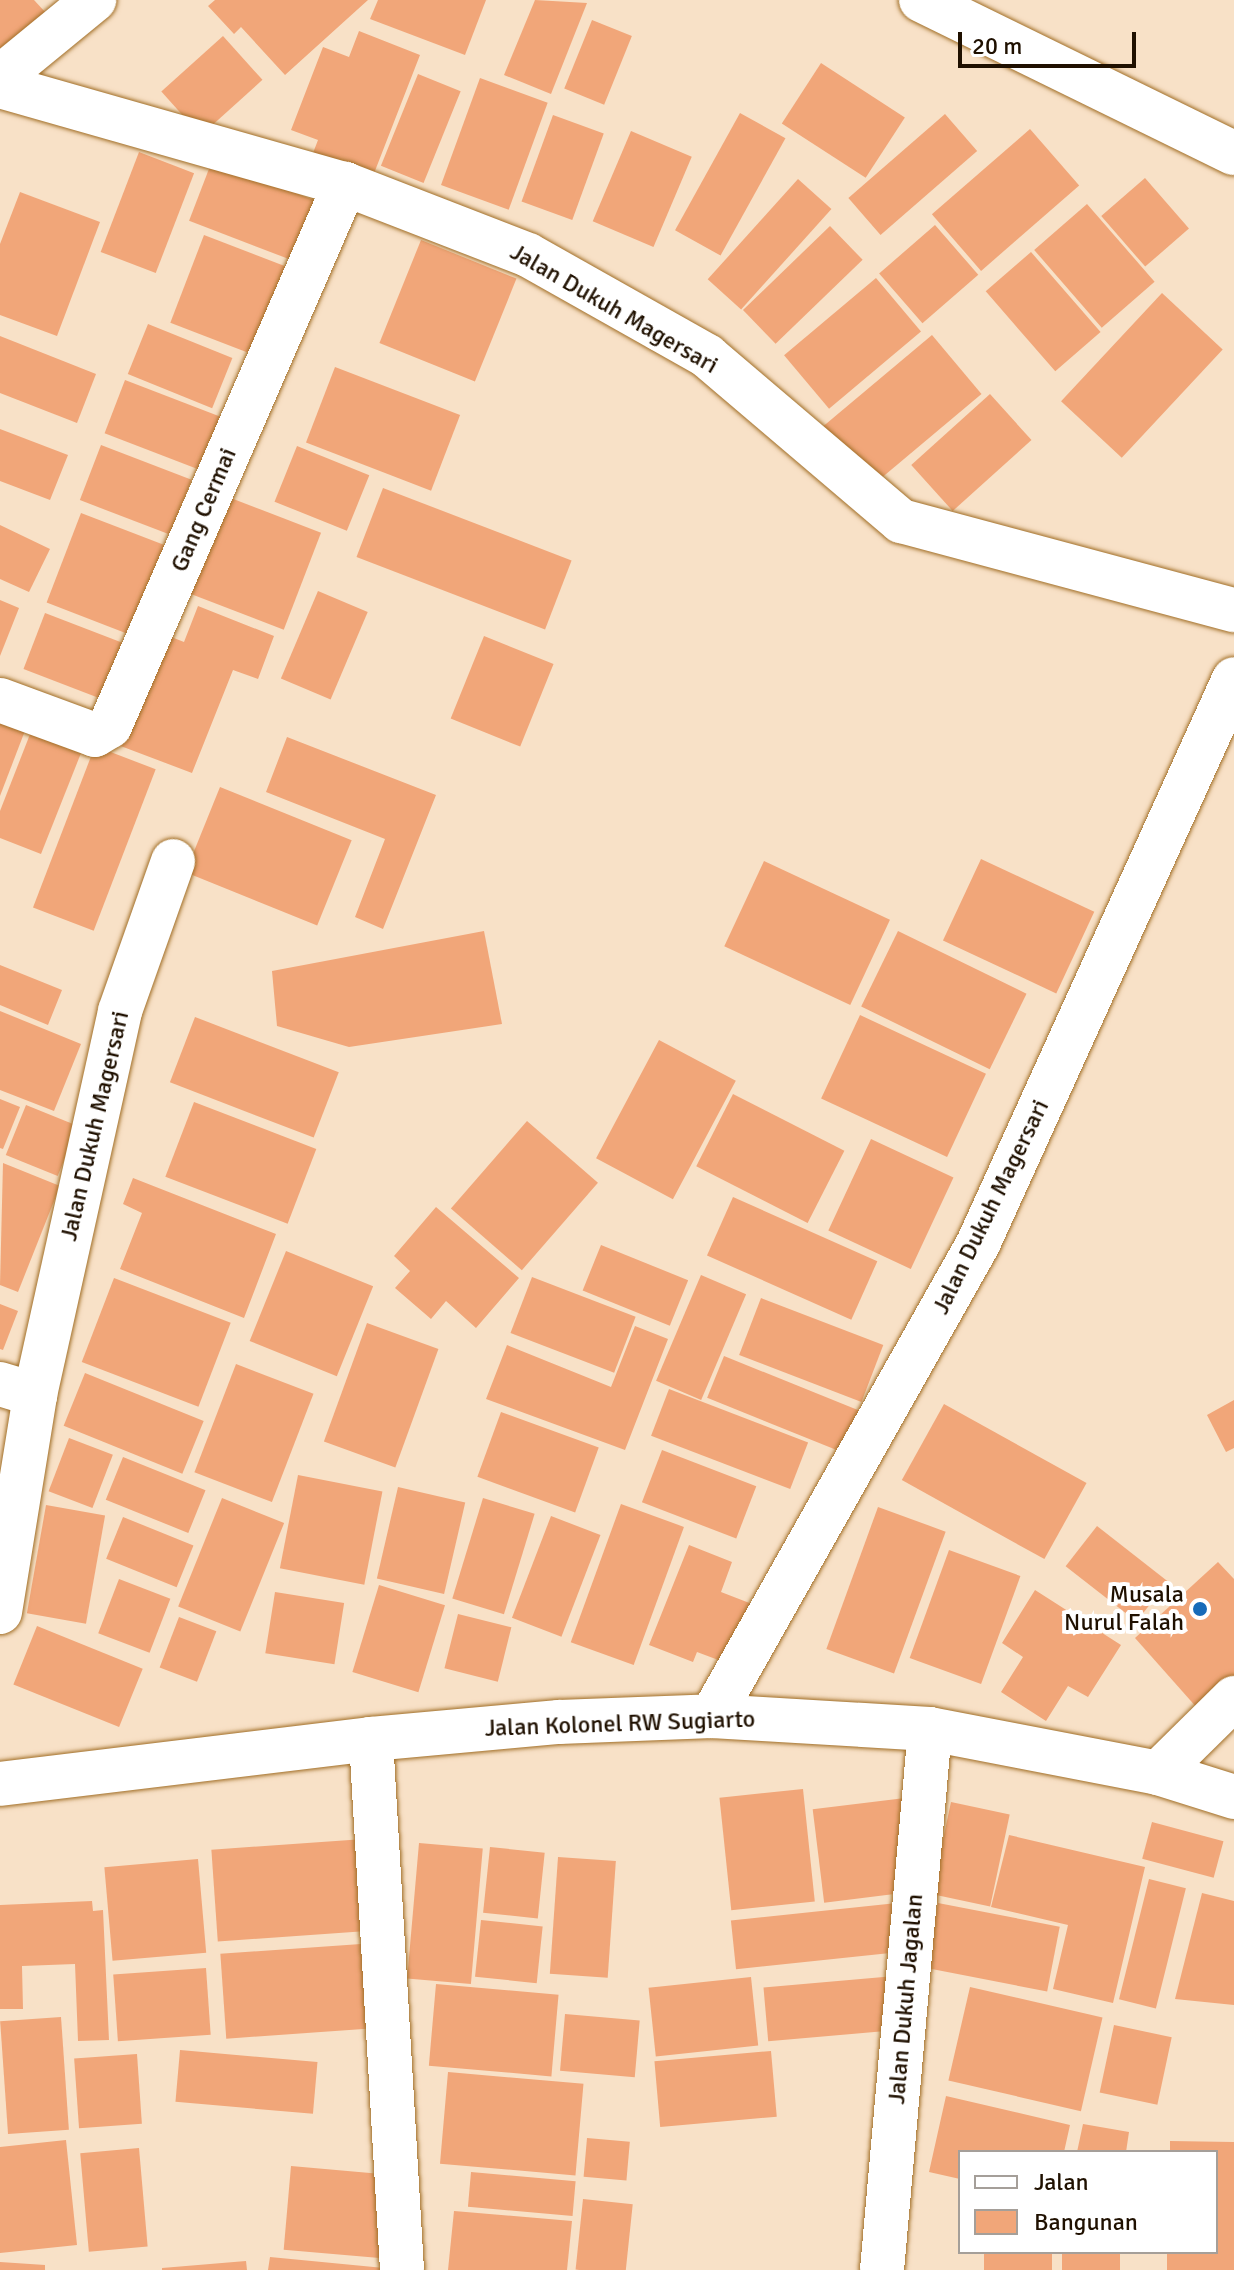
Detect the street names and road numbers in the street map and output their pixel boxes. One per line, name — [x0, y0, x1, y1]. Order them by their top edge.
street label: Jalan Dukuh Magersari — [505, 238, 723, 380]
street label: Gang Cermai — [165, 444, 243, 576]
street label: Jalan Dukuh Magersari — [55, 1008, 135, 1244]
street label: Jalan Dukuh Magersari — [927, 1095, 1055, 1319]
street label: Jalan Kolonel RW Sugiarto — [484, 1705, 756, 1743]
street label: Jalan Dukuh Jagalan — [882, 1893, 930, 2105]

